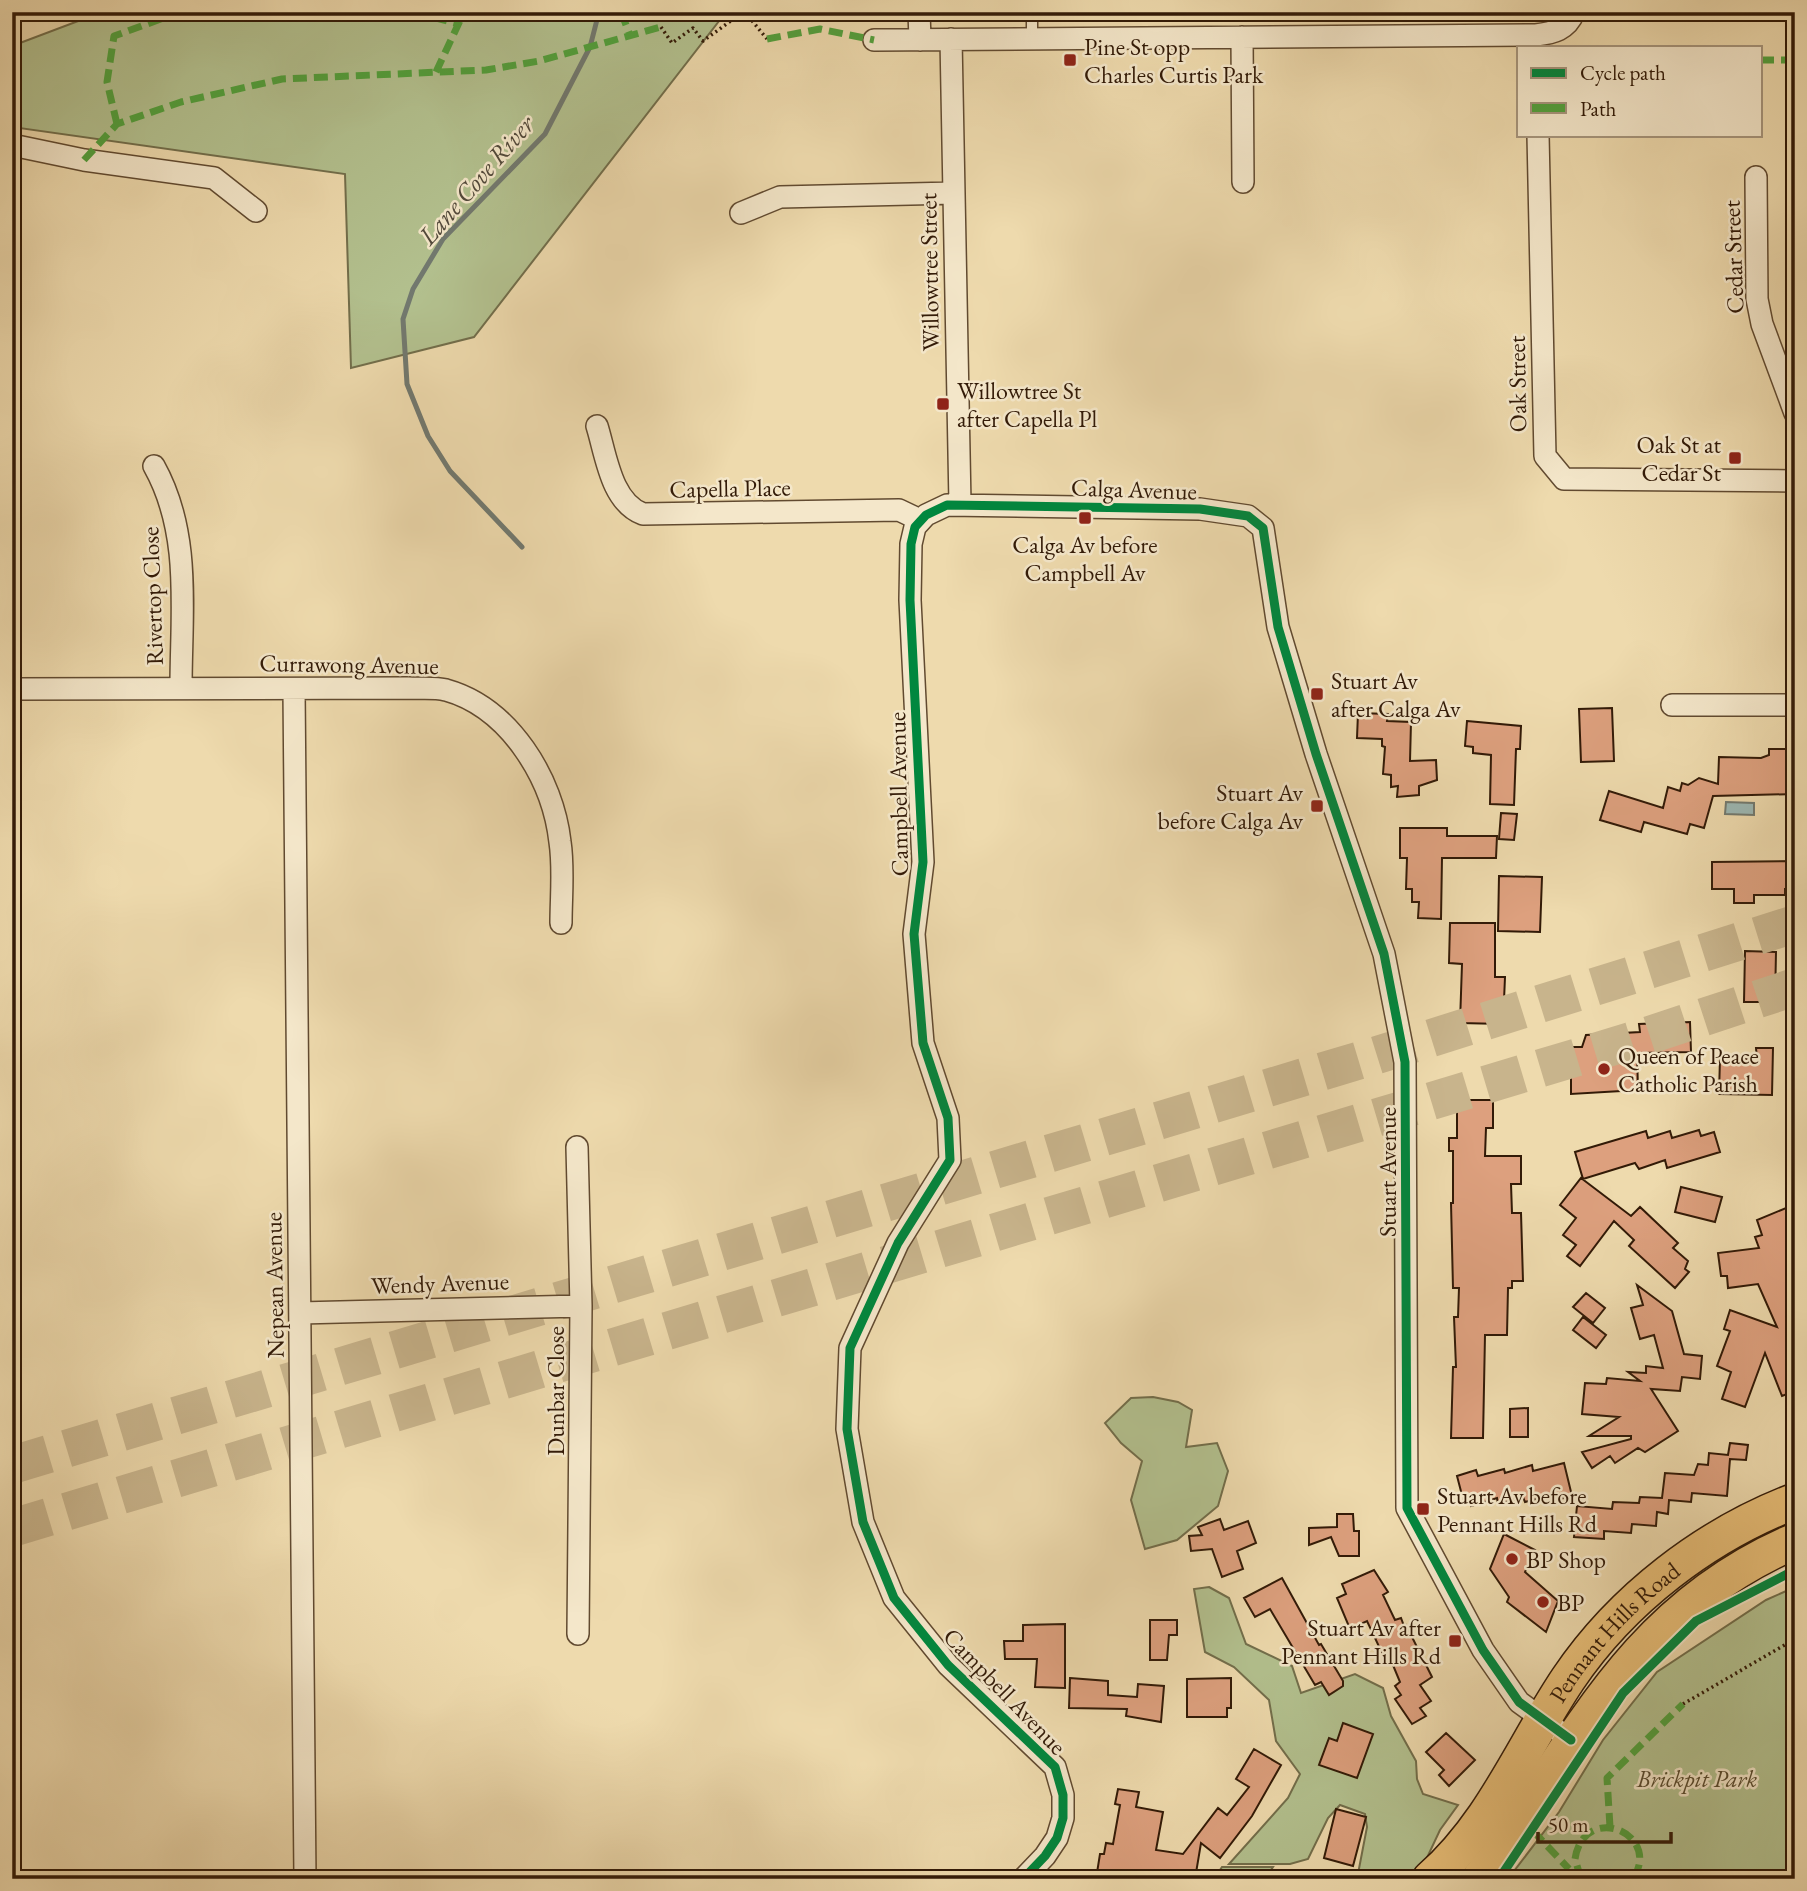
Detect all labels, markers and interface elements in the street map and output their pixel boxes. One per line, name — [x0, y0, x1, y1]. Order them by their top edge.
place label: Pine St opp Charles Curtis Park — [1084, 31, 1264, 90]
legend — [1517, 46, 1762, 136]
marker: Pine St opp Charles Curtis Park — [1062, 52, 1078, 68]
text: Cycle path — [1580, 59, 1666, 86]
text: Path — [1580, 95, 1617, 122]
water label: Lane Cove River — [410, 107, 542, 253]
street label: Willowtree Street — [912, 192, 946, 351]
street label: Cedar Street — [1716, 199, 1750, 314]
street label: Oak Street — [1501, 335, 1533, 433]
place label: Willowtree St after Capella Pl — [957, 375, 1097, 434]
marker: Willowtree St after Capella Pl — [935, 396, 951, 412]
place label: Oak St at Cedar St — [1636, 429, 1721, 488]
marker: Oak St at Cedar St — [1727, 450, 1743, 466]
street label: Capella Place — [669, 471, 791, 505]
street label: Calga Avenue — [1070, 471, 1198, 507]
marker: Calga Av before Campbell Av — [1077, 510, 1093, 526]
street label: Rivertop Close — [134, 526, 170, 666]
place label: Calga Av before Campbell Av — [1012, 529, 1158, 588]
street label: Currawong Avenue — [259, 647, 439, 681]
place label: Stuart Av after Calga Av — [1331, 665, 1461, 724]
marker: Stuart Av after Calga Av — [1309, 686, 1325, 702]
street label: Campbell Avenue — [881, 711, 915, 877]
place label: Stuart Av before Calga Av — [1158, 777, 1303, 836]
marker: Stuart Av before Calga Av — [1309, 798, 1325, 814]
place label: Queen of Peace Catholic Parish — [1618, 1040, 1759, 1099]
marker: Queen of Peace Catholic Parish — [1596, 1061, 1612, 1077]
street label: Stuart Avenue — [1372, 1107, 1403, 1237]
street label: Nepean Avenue — [257, 1212, 291, 1358]
street label: Wendy Avenue — [371, 1265, 509, 1301]
street label: Dunbar Close — [540, 1326, 571, 1456]
place label: Stuart Av before Pennant Hills Rd — [1437, 1480, 1598, 1539]
marker: Stuart Av before Pennant Hills Rd — [1415, 1501, 1431, 1517]
place label: BP Shop — [1526, 1544, 1606, 1575]
marker: BP Shop — [1504, 1551, 1520, 1567]
street label: Pennant Hills Road — [1542, 1554, 1686, 1708]
place label: BP — [1557, 1587, 1584, 1618]
marker: BP — [1535, 1594, 1551, 1610]
place label: Stuart Av after Pennant Hills Rd — [1281, 1612, 1442, 1671]
street label: Campbell Avenue — [937, 1621, 1073, 1761]
marker: Stuart Av after Pennant Hills Rd — [1447, 1633, 1463, 1649]
park label: Brickpit Park — [1636, 1763, 1757, 1794]
scale bar — [1538, 1800, 1671, 1844]
text: 50 m — [1548, 1811, 1589, 1838]

